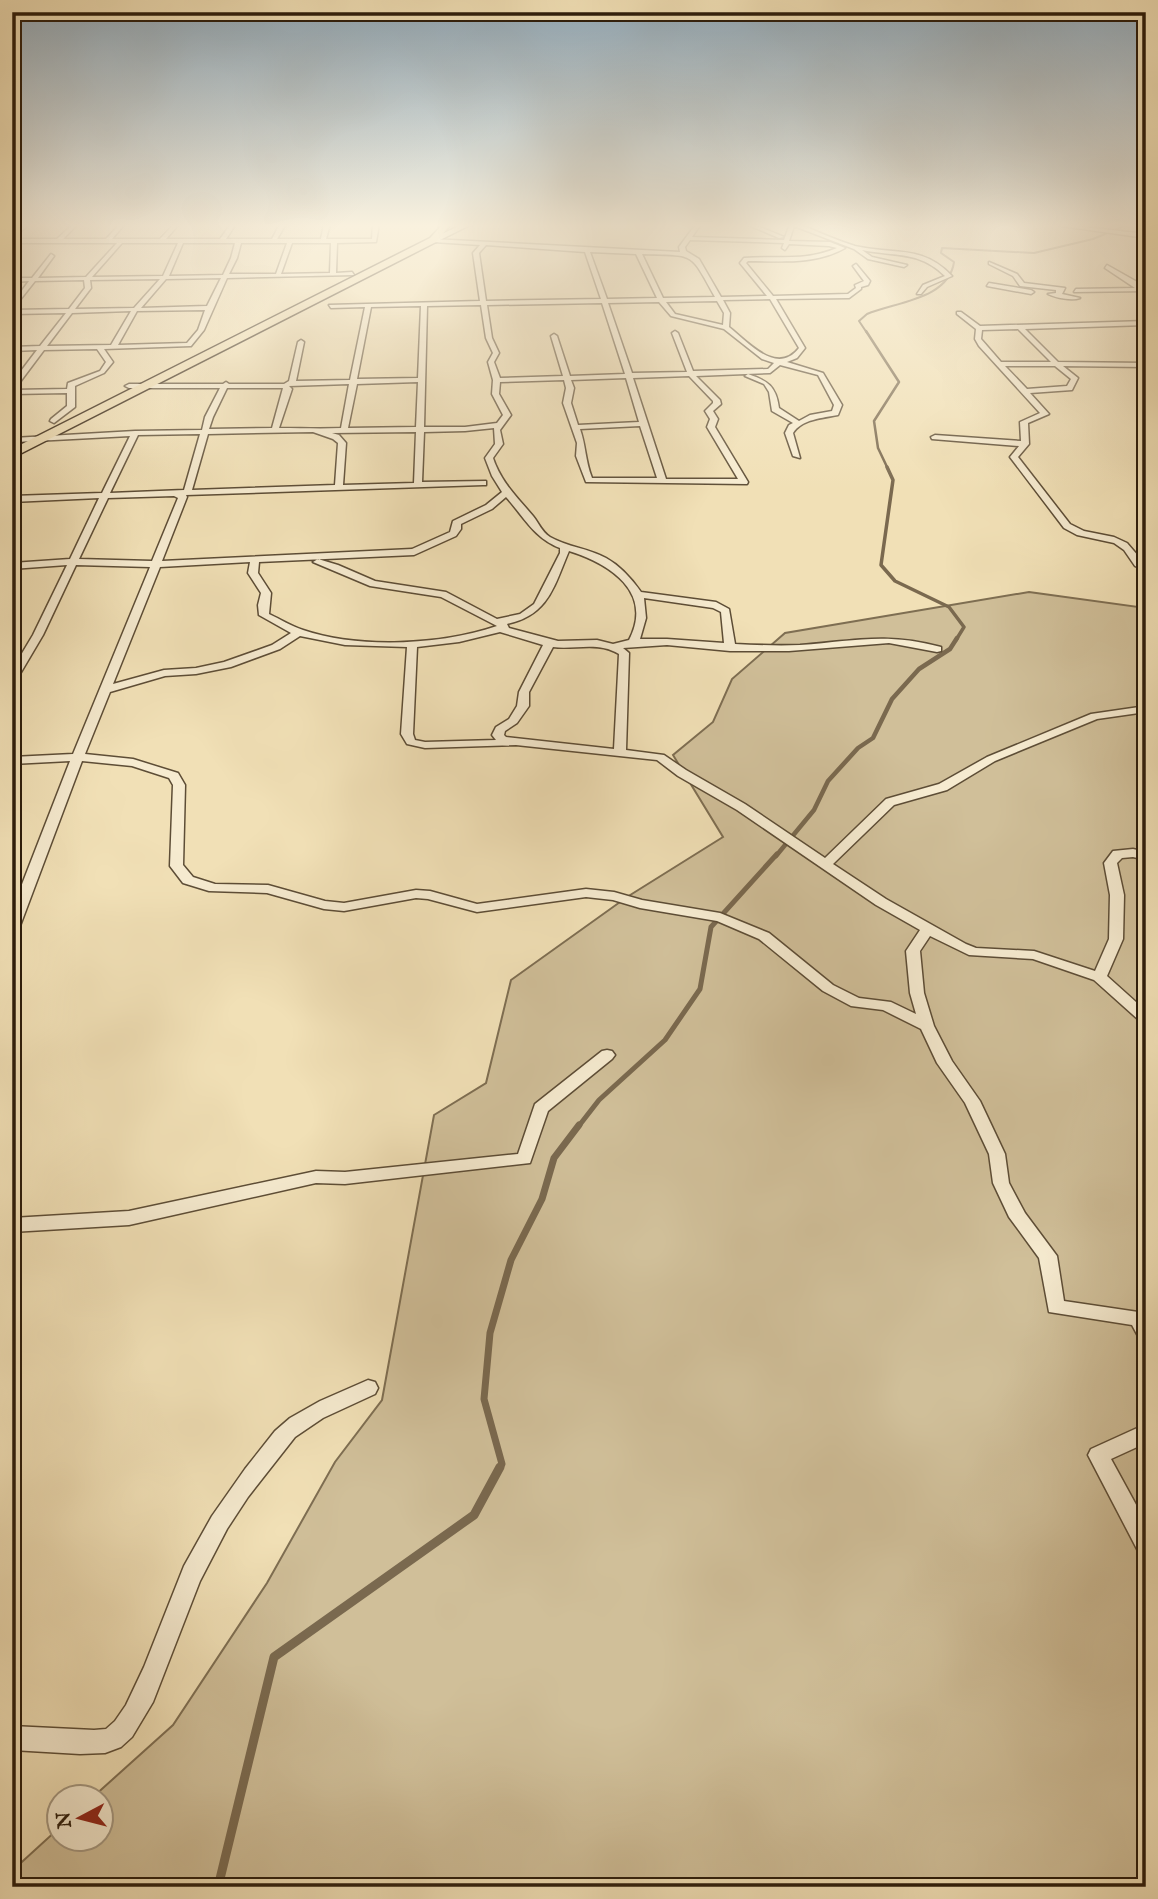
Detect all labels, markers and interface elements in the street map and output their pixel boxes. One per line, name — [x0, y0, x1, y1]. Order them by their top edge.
north arrow — [46, 1784, 116, 1854]
text: N — [52, 1810, 78, 1830]

